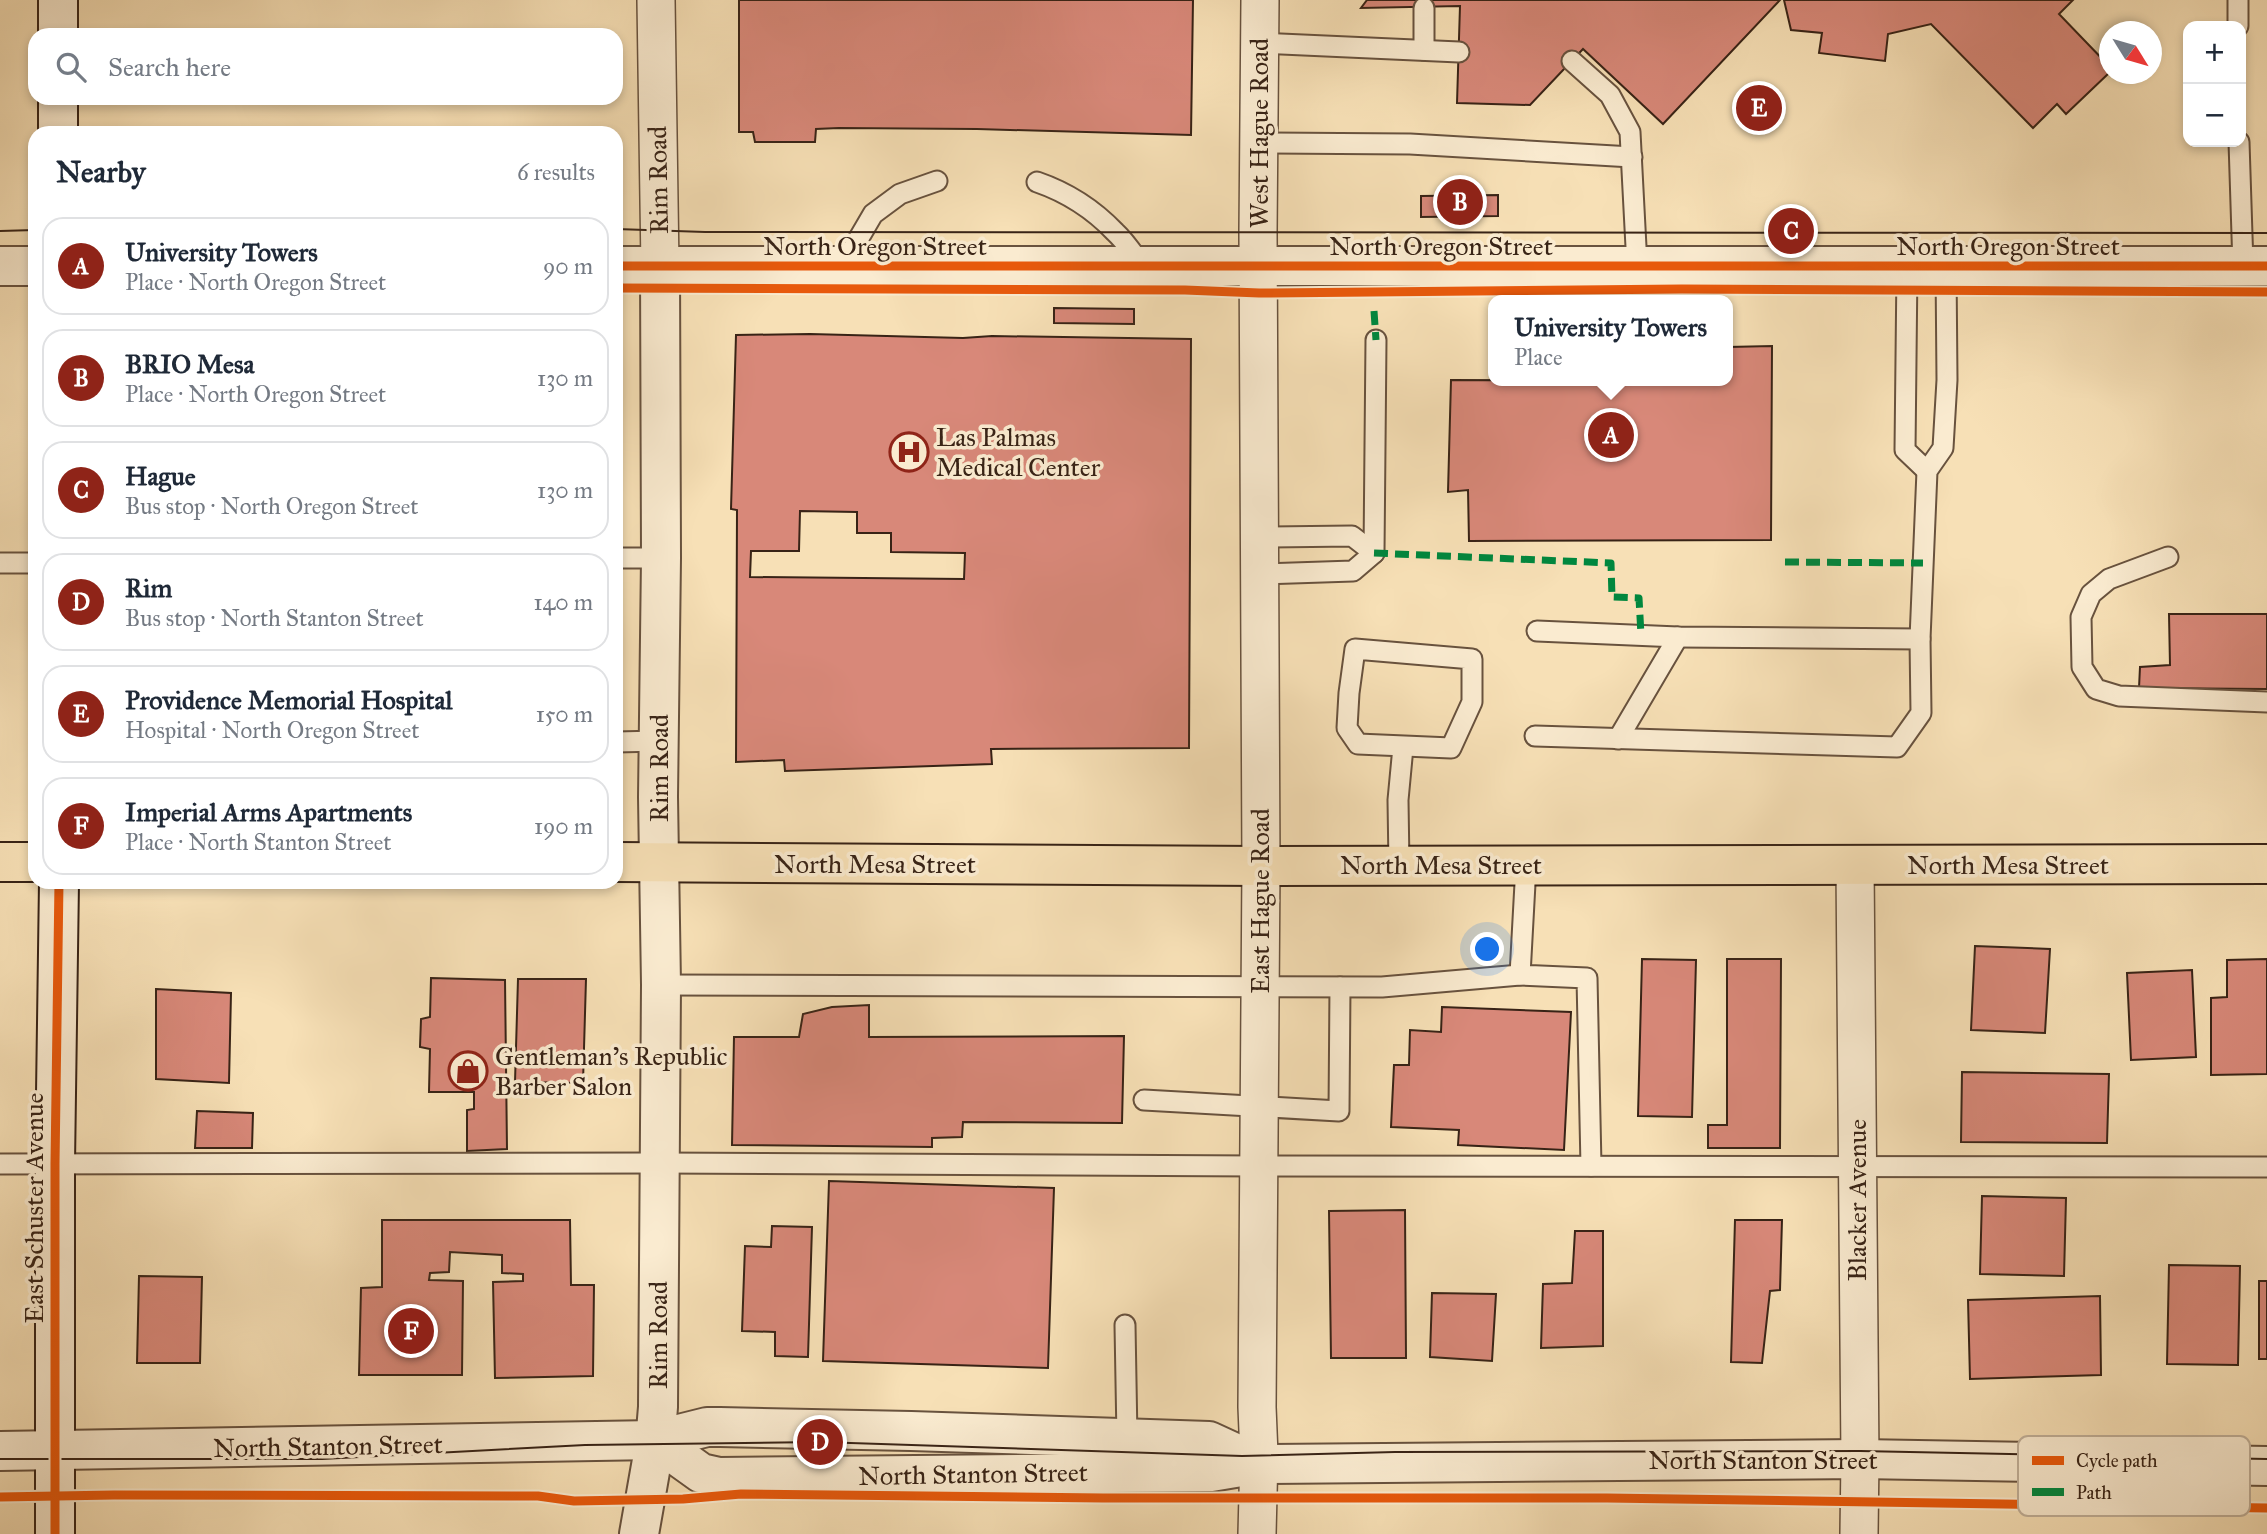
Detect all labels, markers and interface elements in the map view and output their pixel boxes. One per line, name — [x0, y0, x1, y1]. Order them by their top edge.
north arrow — [2099, 21, 2162, 84]
map controls — [2183, 21, 2246, 147]
button: + — [2183, 21, 2246, 84]
search box — [28, 28, 623, 105]
street label: West Hague Road — [1243, 38, 1275, 228]
icon: search — [52, 48, 90, 86]
text: Search here — [108, 51, 231, 83]
pin: E — [1736, 82, 1782, 134]
button: − — [2183, 84, 2246, 147]
street label: Rim Road — [641, 126, 675, 234]
text: Nearby — [56, 154, 146, 190]
text: 6 results — [517, 158, 595, 186]
pin: B — [1437, 176, 1483, 228]
pin: C — [1768, 205, 1814, 257]
street label: North Oregon Street — [763, 230, 987, 262]
street label: North Oregon Street — [1329, 230, 1553, 262]
street label: North Oregon Street — [1896, 230, 2120, 262]
text: University Towers — [125, 236, 318, 268]
text: A — [73, 252, 89, 280]
text: 90 m — [543, 252, 593, 280]
text: Place · North Oregon Street — [125, 268, 386, 296]
popup — [1488, 295, 1733, 386]
text: University Towers — [1514, 311, 1707, 343]
text: Place — [1514, 343, 1563, 371]
text: BRIO Mesa — [125, 348, 254, 380]
text: B — [73, 364, 89, 392]
text: 130 m — [537, 364, 593, 392]
text: Place · North Oregon Street — [125, 380, 386, 408]
pin: A — [1588, 409, 1634, 461]
place label: Las Palmas Medical Center — [936, 421, 1101, 483]
hospital icon: Las Palmas Medical Center — [888, 431, 930, 473]
text: Hague — [125, 460, 196, 492]
text: C — [73, 476, 89, 504]
text: 130 m — [537, 476, 593, 504]
text: Bus stop · North Oregon Street — [125, 492, 418, 520]
text: Rim — [125, 572, 172, 604]
text: D — [72, 588, 90, 616]
text: 140 m — [533, 588, 593, 616]
text: Bus stop · North Stanton Street — [125, 604, 424, 632]
text: Providence Memorial Hospital — [125, 684, 452, 716]
text: E — [73, 700, 89, 728]
text: 150 m — [536, 700, 593, 728]
street label: Rim Road — [643, 714, 675, 822]
text: Hospital · North Oregon Street — [125, 716, 419, 744]
text: Imperial Arms Apartments — [125, 796, 412, 828]
street label: East Hague Road — [1244, 808, 1276, 994]
text: F — [73, 812, 89, 840]
text: 190 m — [534, 812, 593, 840]
text: Place · North Stanton Street — [125, 828, 391, 856]
street label: North Mesa Street — [774, 848, 976, 880]
street label: North Mesa Street — [1340, 849, 1542, 881]
street label: North Mesa Street — [1907, 849, 2109, 881]
your location — [1470, 932, 1504, 966]
place label: Gentleman's Republic Barber Salon — [495, 1040, 727, 1102]
shop icon: Gentleman's Republic Barber Salon — [447, 1050, 489, 1092]
street label: East Schuster Avenue — [18, 1092, 50, 1323]
street label: Blacker Avenue — [1841, 1119, 1873, 1281]
street label: Rim Road — [642, 1281, 674, 1389]
pin: F — [388, 1305, 434, 1357]
pin: D — [797, 1416, 843, 1468]
street label: North Stanton Street — [213, 1428, 443, 1464]
legend — [2018, 1436, 2250, 1516]
street label: North Stanton Street — [1648, 1444, 1878, 1476]
text: Cycle path — [2076, 1449, 2158, 1472]
street label: North Stanton Street — [858, 1456, 1088, 1492]
text: Path — [2076, 1481, 2112, 1504]

